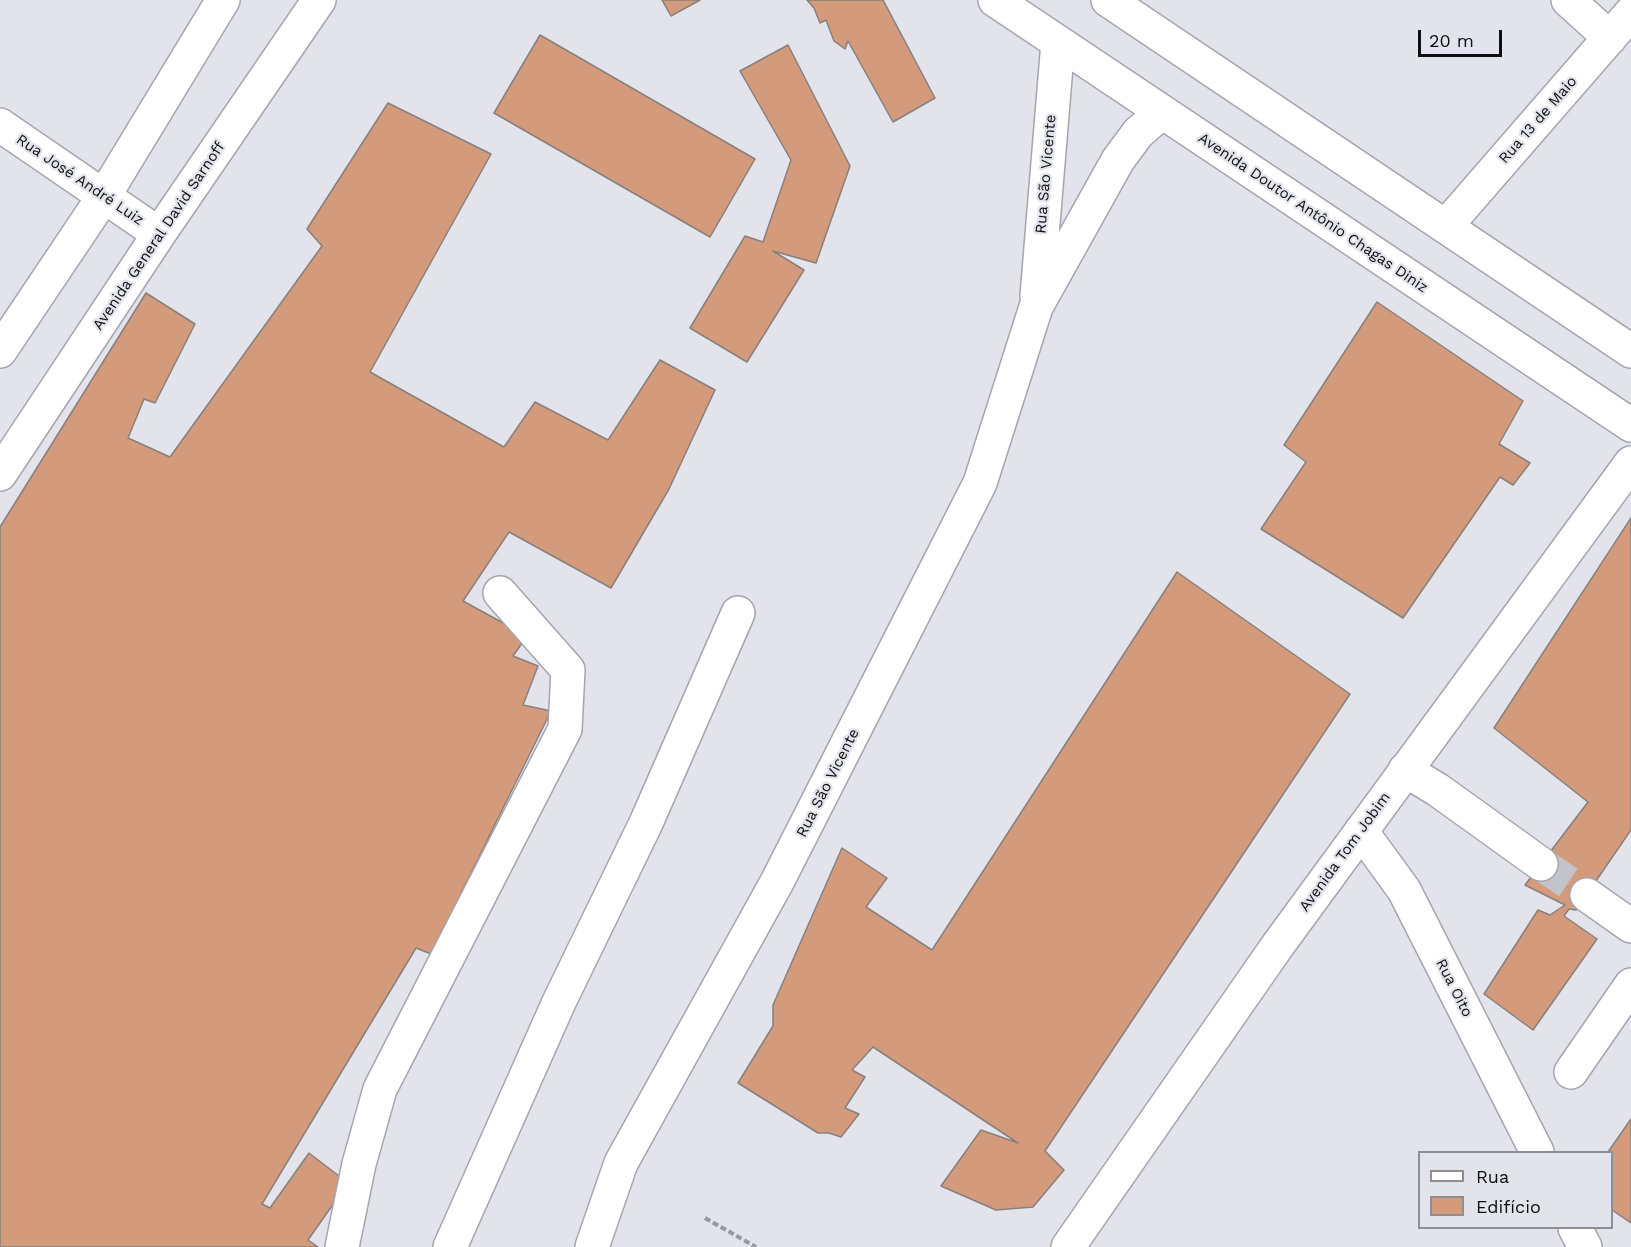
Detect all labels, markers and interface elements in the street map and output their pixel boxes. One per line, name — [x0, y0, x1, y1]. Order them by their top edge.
scale bar — [1421, 18, 1505, 56]
text: 20 m — [1429, 30, 1474, 51]
street label: Rua 13 de Maio — [1495, 73, 1581, 167]
street label: Rua São Vicente — [1032, 114, 1060, 234]
street label: Avenida Doutor Antônio Chagas Diniz — [1195, 129, 1431, 297]
street label: Rua José André Luiz — [13, 131, 147, 229]
street label: Avenida General David Sarnoff — [89, 138, 229, 334]
street label: Rua São Vicente — [793, 726, 863, 840]
street label: Avenida Tom Jobim — [1296, 789, 1394, 915]
street label: Rua Oito — [1432, 956, 1476, 1020]
legend — [1418, 1151, 1613, 1229]
text: Rua — [1476, 1166, 1509, 1187]
text: Edifício — [1476, 1196, 1541, 1217]

